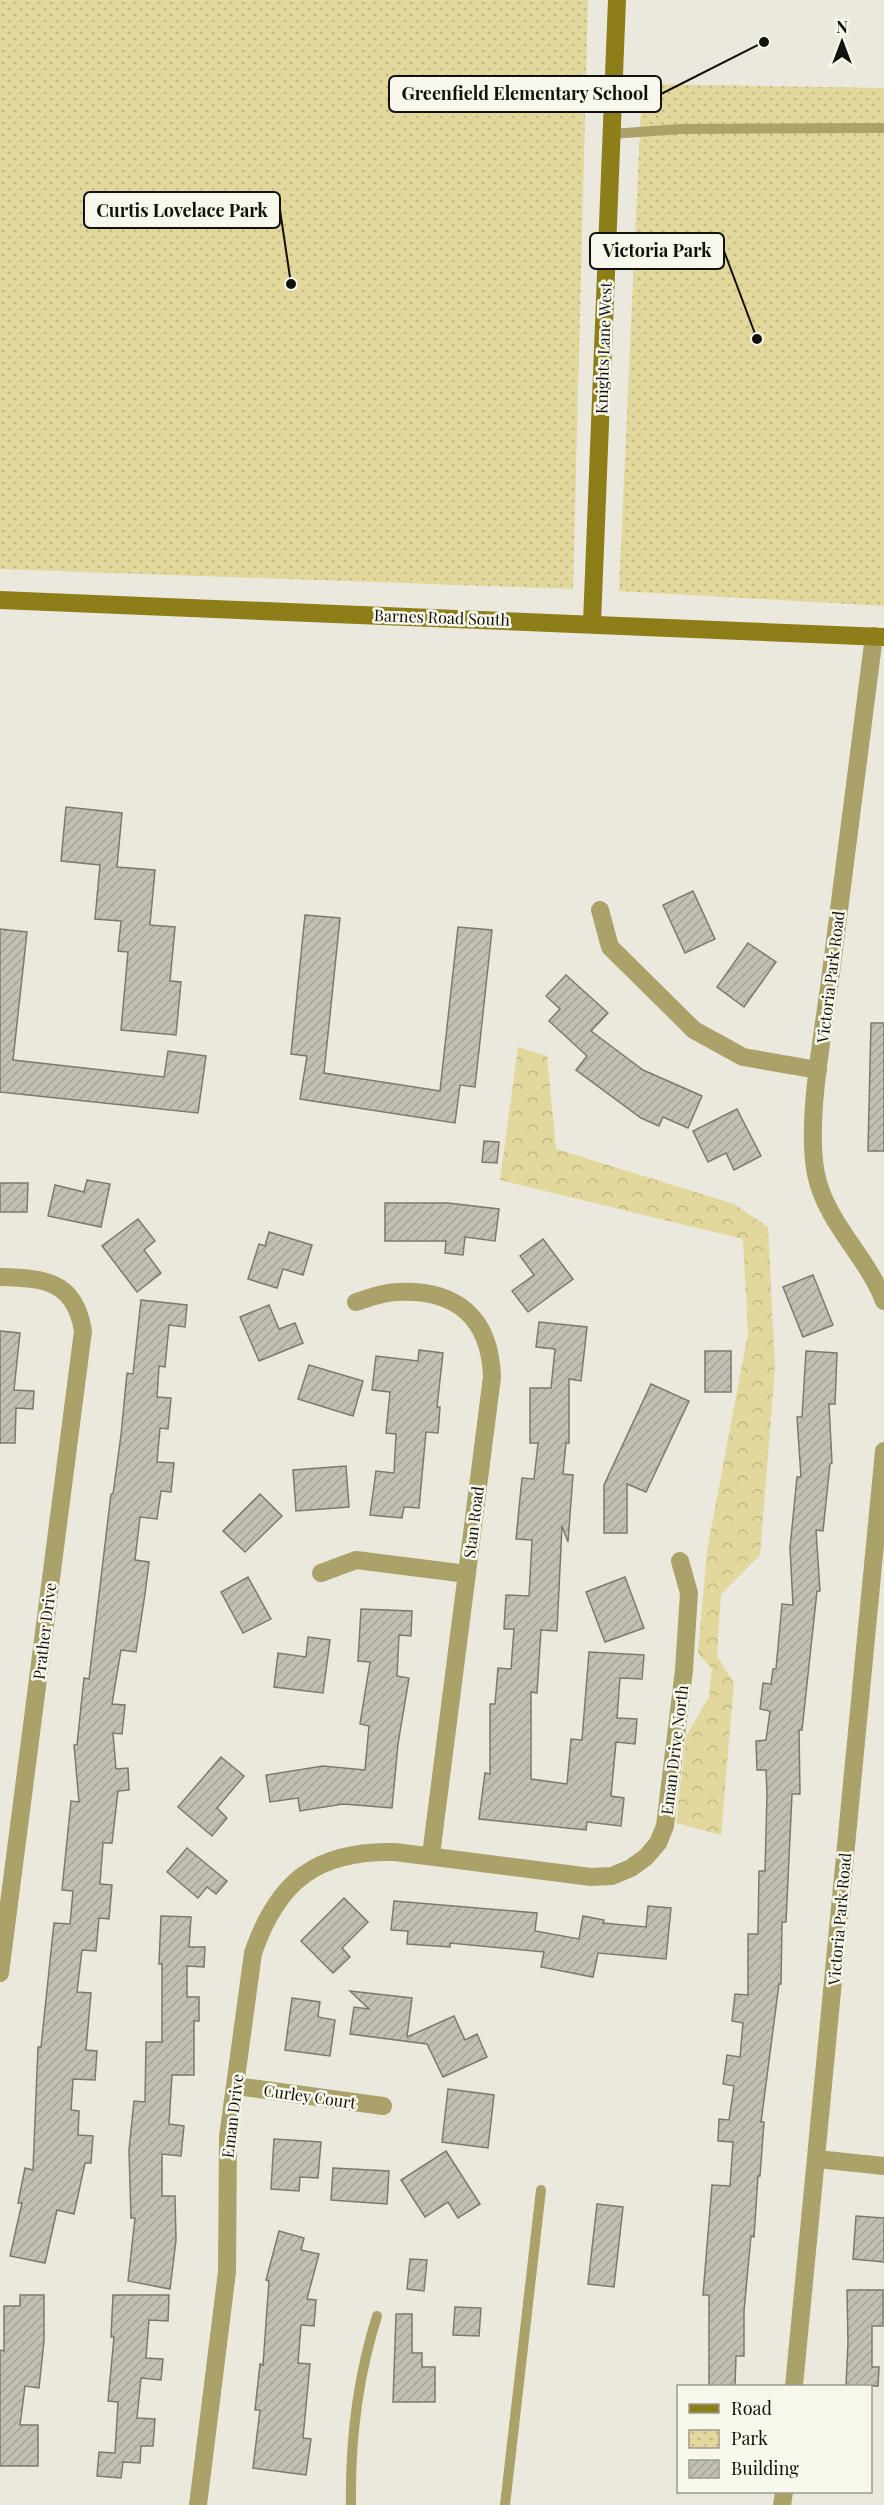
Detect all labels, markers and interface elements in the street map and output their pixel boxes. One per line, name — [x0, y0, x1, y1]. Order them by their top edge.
north arrow — [812, 12, 872, 72]
text: N — [836, 16, 848, 37]
callout: Greenfield Elementary School — [389, 76, 661, 112]
text: Greenfield Elementary School — [401, 81, 649, 105]
callout: Curtis Lovelace Park — [84, 192, 280, 228]
text: Curtis Lovelace Park — [96, 198, 268, 222]
callout: Victoria Park — [590, 233, 724, 269]
text: Victoria Park — [601, 238, 712, 262]
street label: Knights Lane West — [590, 281, 616, 414]
street label: Barnes Road South — [374, 604, 511, 630]
street label: Victoria Park Road — [811, 910, 849, 1045]
street label: Stan Road — [458, 1485, 488, 1559]
street label: Prather Drive — [28, 1581, 60, 1681]
street label: Eman Drive North — [656, 1683, 692, 1816]
street label: Victoria Park Road — [823, 1852, 855, 1987]
street label: Eman Drive — [216, 2073, 248, 2159]
street label: Curley Court — [263, 2079, 358, 2113]
legend — [677, 2385, 872, 2493]
text: Road — [731, 2396, 772, 2420]
text: Park — [731, 2426, 768, 2450]
text: Building — [731, 2456, 799, 2480]

